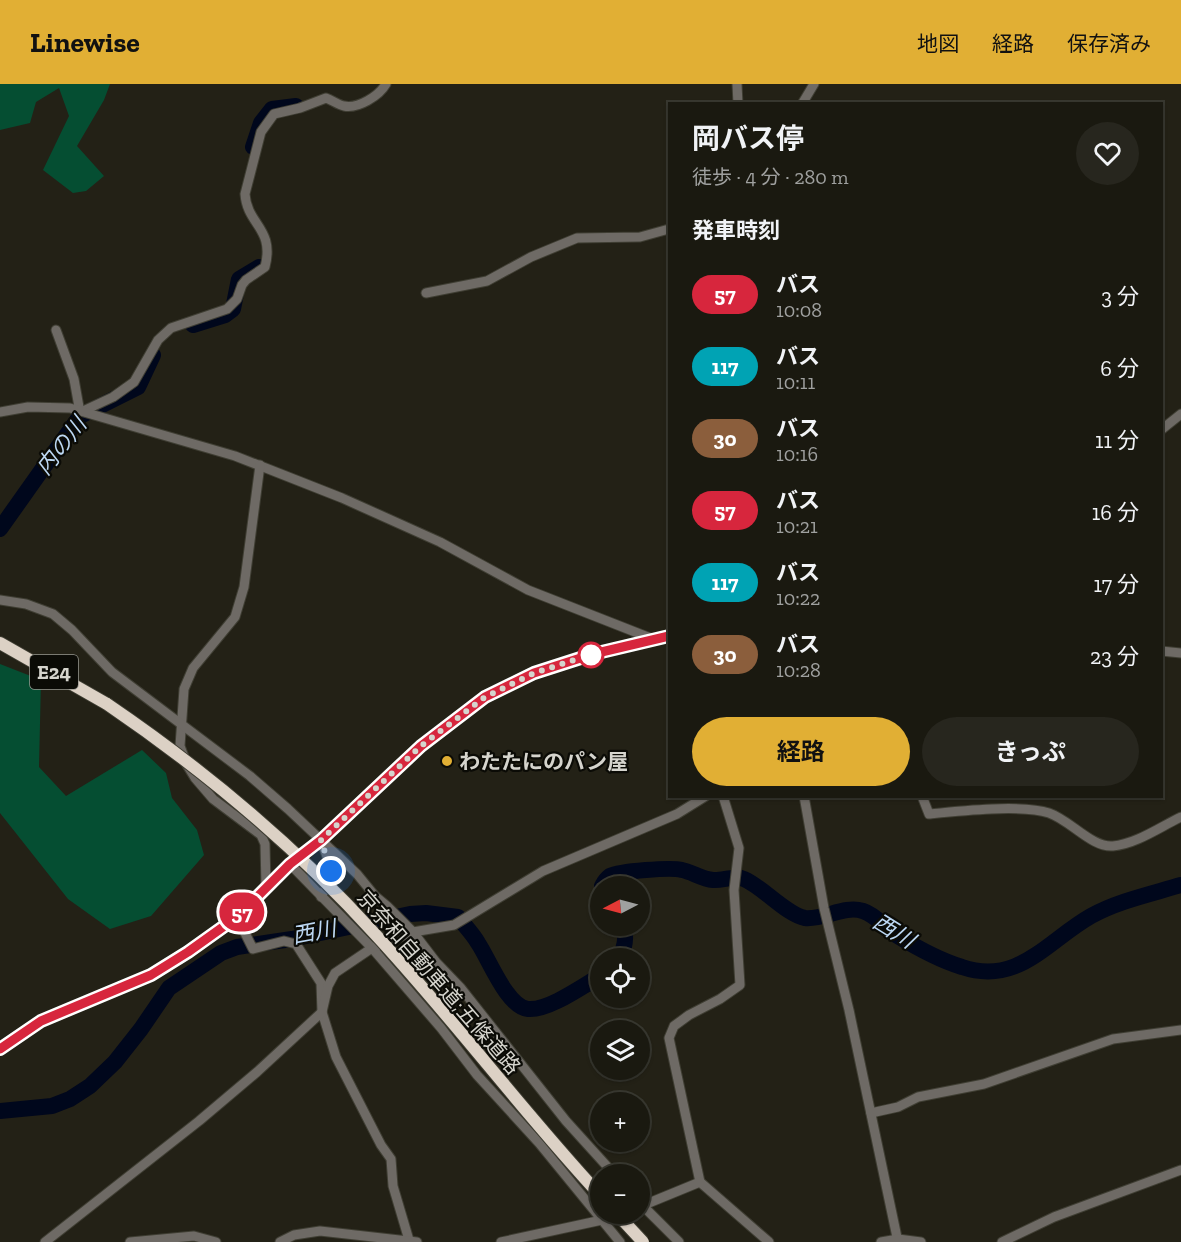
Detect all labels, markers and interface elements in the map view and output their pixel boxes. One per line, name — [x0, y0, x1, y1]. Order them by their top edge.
text: Linewise — [30, 26, 140, 59]
text: 地図 — [917, 31, 959, 56]
text: 経路 — [992, 31, 1034, 56]
text: 保存済み — [1067, 31, 1151, 56]
text: 岡バス停 — [692, 122, 804, 155]
button: heart — [1076, 122, 1139, 185]
text: 徒歩 · 4 分 · 280 m — [692, 165, 849, 189]
text: 発車時刻 — [692, 217, 780, 244]
text: バス — [776, 271, 820, 298]
text: 57 — [714, 282, 736, 307]
text: 3 分 — [1101, 283, 1139, 310]
text: 10:08 — [776, 298, 822, 322]
text: バス — [776, 343, 820, 370]
text: 117 — [712, 354, 738, 379]
text: 6 分 — [1100, 355, 1139, 382]
text: 10:11 — [776, 370, 815, 394]
water label: 内の川 — [30, 410, 93, 480]
text: バス — [776, 415, 820, 442]
text: 30 — [713, 426, 737, 451]
text: 11 分 — [1095, 427, 1139, 454]
text: 10:16 — [776, 442, 818, 466]
text: バス — [776, 487, 820, 514]
text: 57 — [714, 498, 736, 523]
text: 16 分 — [1092, 499, 1139, 526]
text: 10:21 — [776, 514, 818, 538]
text: バス — [776, 559, 820, 586]
text: 117 — [712, 570, 738, 595]
text: 17 分 — [1094, 571, 1139, 598]
text: 10:22 — [776, 586, 820, 610]
text: バス — [776, 631, 820, 658]
unlabelled marker — [578, 642, 604, 668]
text: 30 — [713, 642, 737, 667]
text: 23 分 — [1090, 643, 1139, 670]
road number: E24 — [30, 655, 78, 689]
text: 10:28 — [776, 658, 821, 682]
button: 経路 — [692, 717, 910, 786]
button: きっぷ — [922, 717, 1139, 786]
place label: わたたにのパン屋 — [459, 749, 628, 774]
marker: わたたにのパン屋 — [440, 754, 454, 768]
your location — [316, 856, 346, 886]
north arrow — [590, 876, 650, 936]
map controls — [590, 876, 650, 1224]
street label: 京奈和自動車道;五條道路 — [352, 885, 526, 1079]
line badge: 57 — [215, 892, 269, 932]
text: 57 — [231, 900, 253, 925]
water label: 西川 — [868, 908, 922, 955]
water label: 西川 — [290, 914, 340, 949]
button: locate — [590, 948, 650, 1008]
button: layers — [590, 1020, 650, 1080]
button: + — [590, 1092, 650, 1152]
button: − — [590, 1164, 650, 1224]

